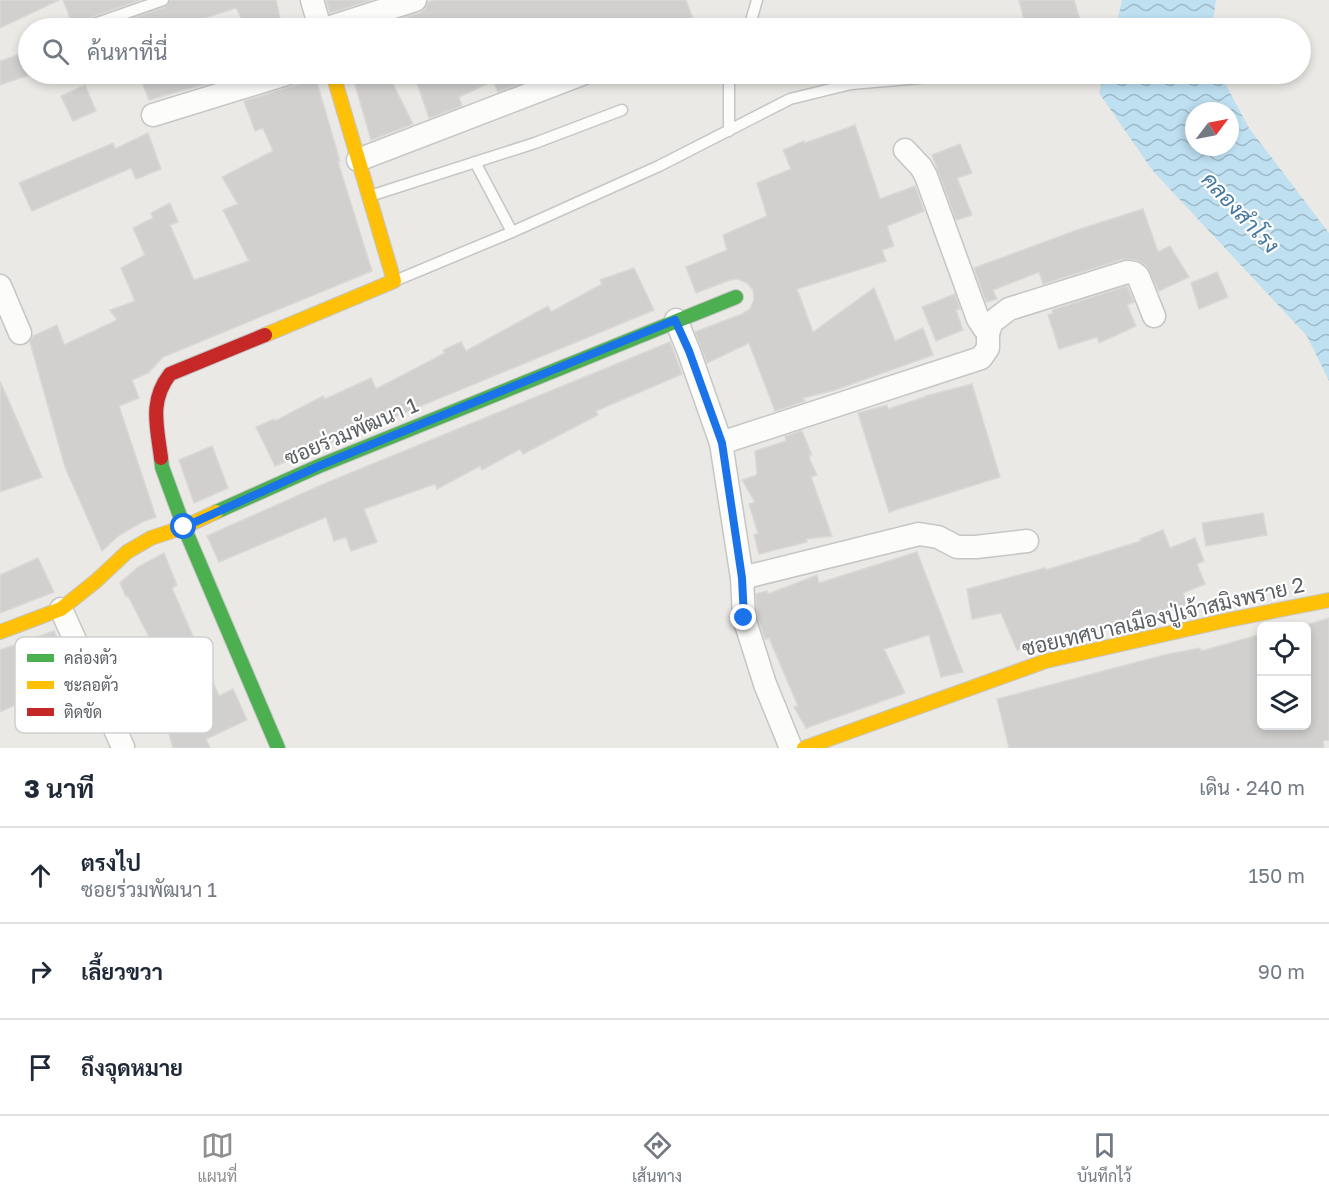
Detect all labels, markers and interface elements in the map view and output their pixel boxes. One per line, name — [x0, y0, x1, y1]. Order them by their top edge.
search box — [18, 18, 1311, 84]
icon: search — [39, 35, 72, 68]
text: ค้นหาที่นี่ — [87, 38, 167, 65]
north arrow — [1185, 102, 1239, 156]
water label: คลองสำโรง — [1197, 166, 1285, 258]
street label: ซอยร่วมพัฒนา 1 — [280, 391, 422, 471]
route start — [170, 513, 196, 539]
street label: ซอยเทศบาลเมืองปู่เจ้าสมิงพราย 2 — [1019, 571, 1307, 664]
route end — [730, 604, 756, 630]
map controls — [1257, 622, 1311, 730]
button: locate — [1257, 622, 1311, 676]
legend — [15, 637, 213, 733]
text: คล่องตัว — [64, 648, 118, 668]
text: ชะลอตัว — [64, 675, 119, 695]
button: layers — [1257, 676, 1311, 730]
text: ติดขัด — [64, 702, 102, 722]
text: 3 นาที — [24, 773, 94, 804]
text: เดิน · 240 m — [1199, 775, 1305, 799]
text: ตรงไป — [81, 849, 141, 876]
icon: ahead — [24, 859, 57, 892]
text: 150 m — [1249, 863, 1305, 887]
text: ซอยร่วมพัฒนา 1 — [81, 877, 217, 901]
icon: right — [24, 955, 57, 988]
text: เลี้ยวขวา — [81, 958, 163, 985]
text: 90 m — [1258, 959, 1305, 983]
icon: arrive — [24, 1051, 57, 1084]
text: ถึงจุดหมาย — [81, 1054, 183, 1081]
tab: แผนที่ — [197, 1129, 237, 1186]
tab: เส้นทาง — [632, 1129, 682, 1186]
tab: บันทึกไว้ — [1077, 1129, 1132, 1186]

